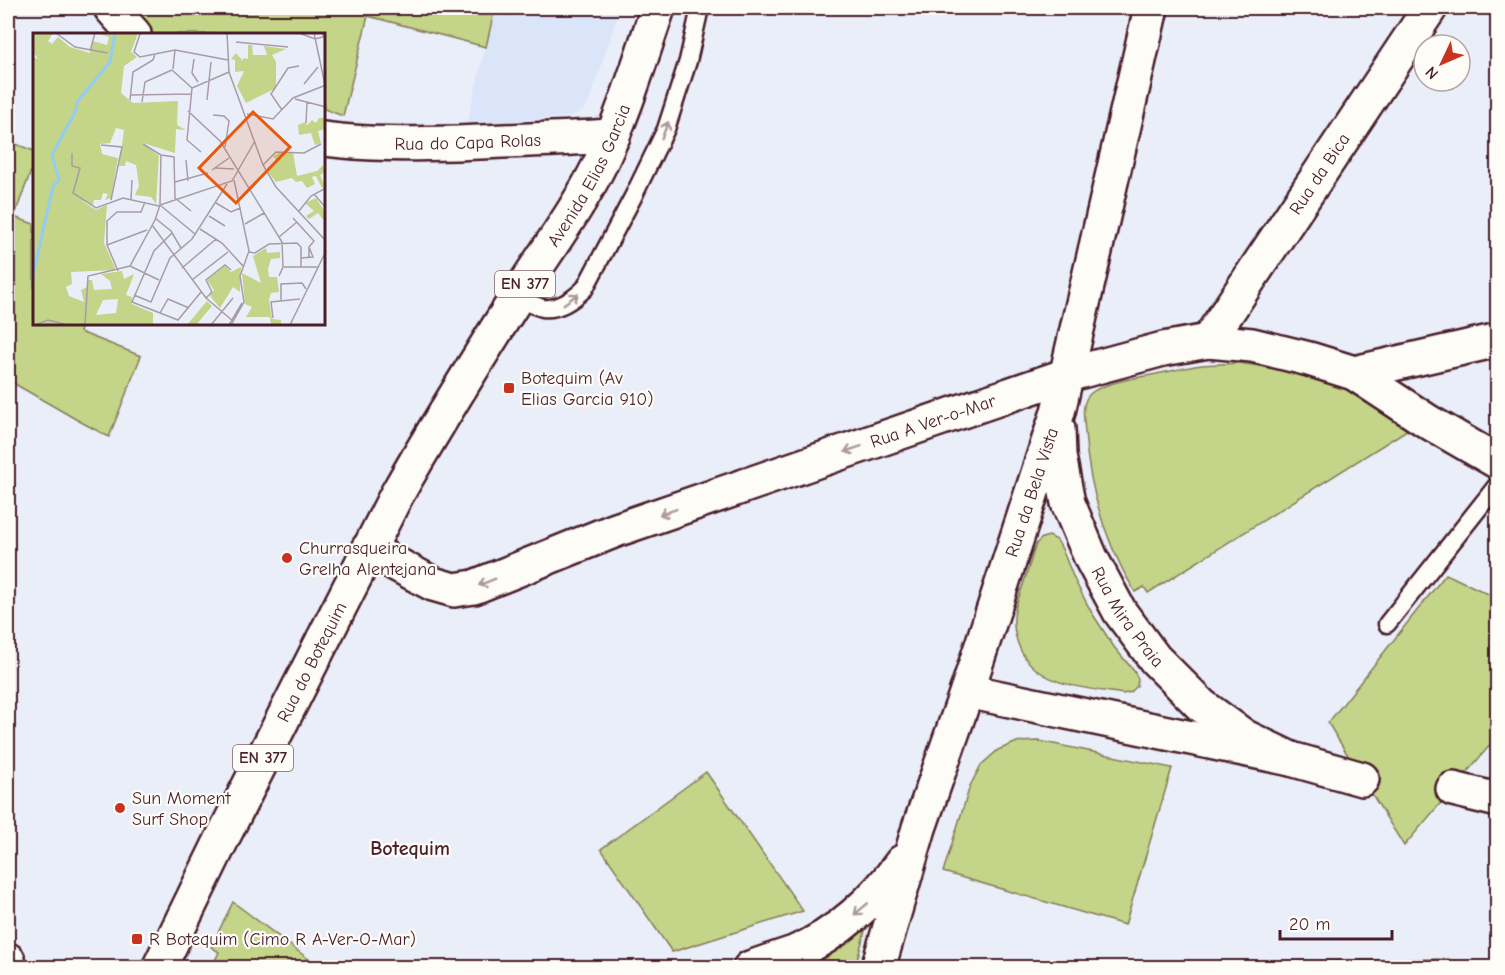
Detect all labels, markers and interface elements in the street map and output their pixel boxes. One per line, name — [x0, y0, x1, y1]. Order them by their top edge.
inset map — [33, 33, 326, 326]
north arrow — [1412, 33, 1472, 93]
text: N — [1422, 63, 1442, 83]
street label: Avenida Elias Garcia — [543, 101, 635, 250]
one-way arrow — [660, 122, 671, 140]
street label: Rua do Capa Rolas — [395, 129, 541, 154]
street label: Rua da Bica — [1285, 129, 1354, 218]
road number: EN 377 — [495, 271, 555, 297]
one-way arrow — [562, 293, 578, 305]
place label: Botequim (Av Elias Garcia 910) — [521, 368, 653, 410]
marker: Botequim (Av Elias Garcia 910) — [502, 381, 516, 395]
street label: Rua A Ver-o-Mar — [867, 390, 999, 452]
street label: Rua da Bela Vista — [1001, 425, 1063, 560]
one-way arrow — [844, 444, 863, 455]
one-way arrow — [660, 507, 678, 518]
place label: Churrasqueira Grelha Alentejana — [299, 538, 436, 580]
marker: Churrasqueira Grelha Alentejana — [280, 551, 294, 565]
street label: Rua Mira Praia — [1087, 563, 1168, 672]
one-way arrow — [478, 577, 496, 588]
street label: Rua do Botequim — [273, 598, 351, 726]
road number: EN 377 — [233, 745, 293, 771]
place label: Sun Moment Surf Shop — [132, 788, 232, 830]
marker: Sun Moment Surf Shop — [113, 801, 127, 815]
district label: Botequim — [370, 837, 450, 860]
one-way arrow — [853, 902, 869, 915]
scale bar — [1280, 903, 1392, 941]
text: 20 m — [1289, 914, 1330, 935]
place label: R Botequim (Cimo R A-Ver-O-Mar) — [149, 929, 416, 950]
marker: R Botequim (Cimo R A-Ver-O-Mar) — [130, 932, 144, 946]

